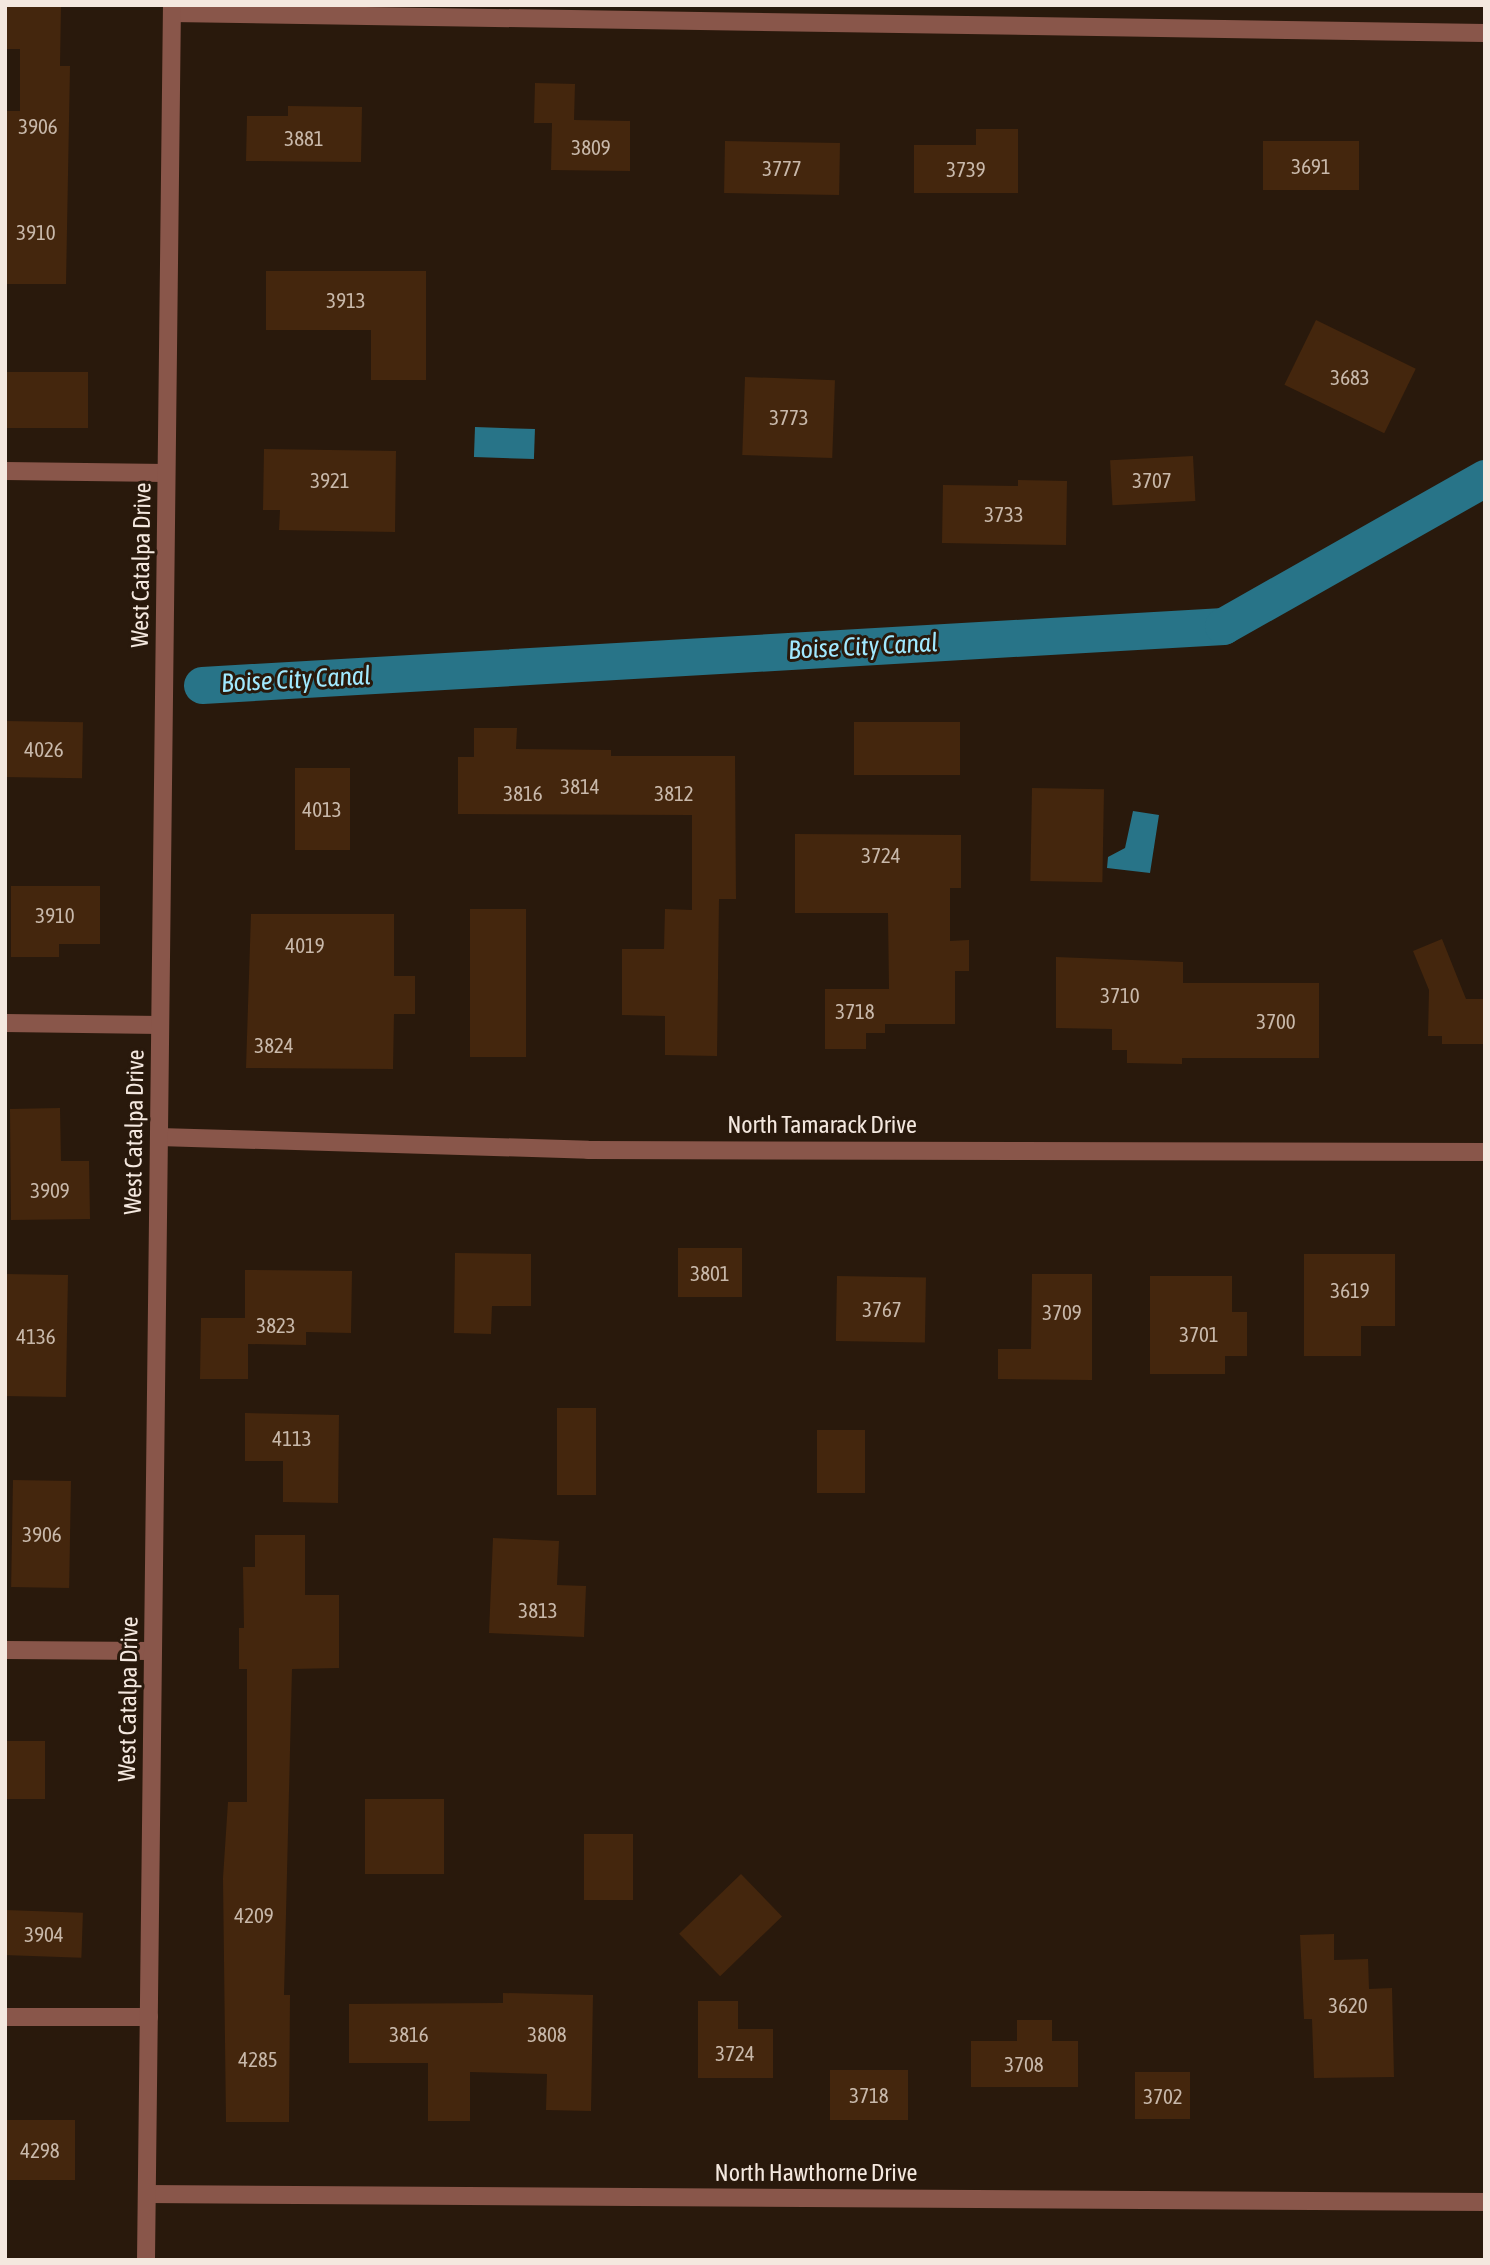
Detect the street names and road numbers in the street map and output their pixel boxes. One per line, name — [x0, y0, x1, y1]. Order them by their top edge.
street label: West Catalpa Drive — [125, 482, 157, 648]
street label: West Catalpa Drive — [118, 1049, 150, 1215]
street label: North Tamarack Drive — [727, 1111, 917, 1139]
street label: West Catalpa Drive — [112, 1616, 144, 1782]
street label: North Hawthorne Drive — [715, 2159, 917, 2187]

